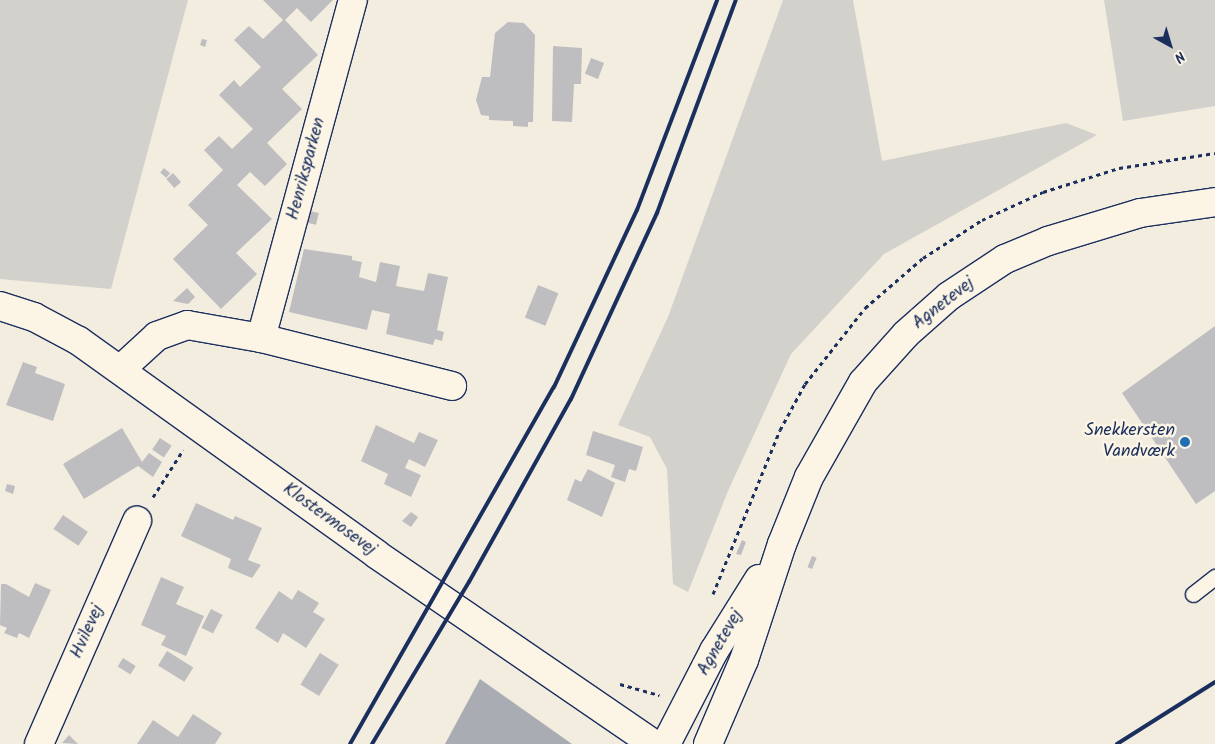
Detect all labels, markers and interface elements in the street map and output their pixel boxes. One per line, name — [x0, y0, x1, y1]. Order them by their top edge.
north arrow — [1145, 20, 1195, 70]
text: N — [1169, 45, 1190, 68]
street label: Henriksparken — [283, 115, 331, 223]
street label: Agnetevej — [909, 273, 979, 335]
place label: Snekkersten Vandværk — [1084, 421, 1175, 464]
marker: Snekkersten Vandværk — [1179, 436, 1191, 448]
street label: Klostermosevej — [278, 479, 380, 561]
street label: Hvilevej — [67, 602, 109, 662]
street label: Agnetevej — [694, 606, 748, 680]

